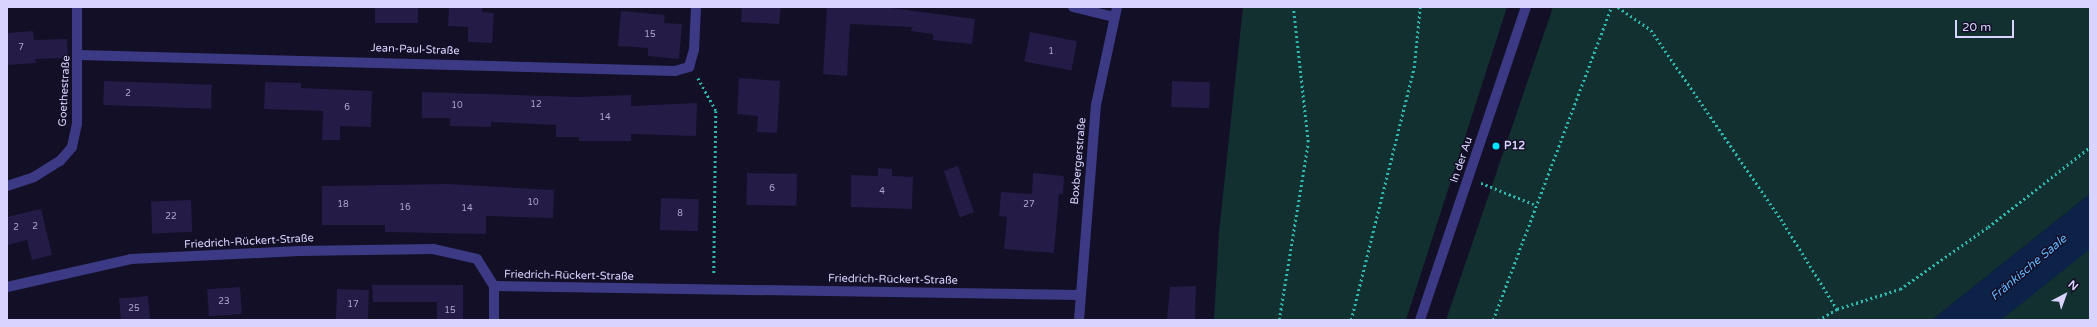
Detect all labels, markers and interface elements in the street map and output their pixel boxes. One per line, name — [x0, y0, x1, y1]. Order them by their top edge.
scale bar — [1957, 12, 2016, 38]
text: 20 m — [1962, 20, 1991, 34]
house number: 15 — [644, 30, 656, 40]
street label: Jean-Paul-Straße — [370, 42, 460, 58]
house number: 7 — [18, 43, 24, 53]
house number: 1 — [1048, 47, 1054, 57]
street label: Goethestraße — [57, 55, 73, 127]
house number: 2 — [125, 89, 131, 99]
house number: 12 — [530, 100, 542, 110]
house number: 10 — [451, 101, 463, 111]
house number: 6 — [344, 103, 350, 113]
house number: 14 — [599, 113, 611, 123]
street label: Boxbergerstraße — [1069, 117, 1089, 205]
street label: In der Au — [1448, 135, 1476, 185]
place label: P12 — [1504, 139, 1525, 153]
marker: P12 — [1491, 141, 1501, 151]
house number: 6 — [769, 184, 775, 194]
house number: 4 — [879, 187, 885, 197]
house number: 10 — [527, 198, 539, 208]
house number: 18 — [337, 200, 349, 210]
house number: 27 — [1023, 200, 1035, 210]
house number: 16 — [399, 203, 411, 213]
house number: 14 — [461, 204, 473, 214]
house number: 8 — [677, 209, 683, 219]
house number: 22 — [165, 212, 177, 222]
house number: 2 — [32, 222, 38, 232]
house number: 2 — [13, 223, 19, 233]
street label: Friedrich-Rückert-Straße — [184, 232, 314, 252]
water label: Fränkische Saale — [1988, 232, 2070, 304]
street label: Friedrich-Rückert-Straße — [504, 268, 634, 284]
street label: Friedrich-Rückert-Straße — [828, 272, 958, 288]
north arrow — [2045, 275, 2085, 315]
text: N — [2066, 278, 2081, 293]
house number: 23 — [218, 297, 230, 307]
house number: 17 — [347, 300, 359, 310]
house number: 25 — [128, 304, 140, 314]
house number: 15 — [444, 306, 456, 316]

